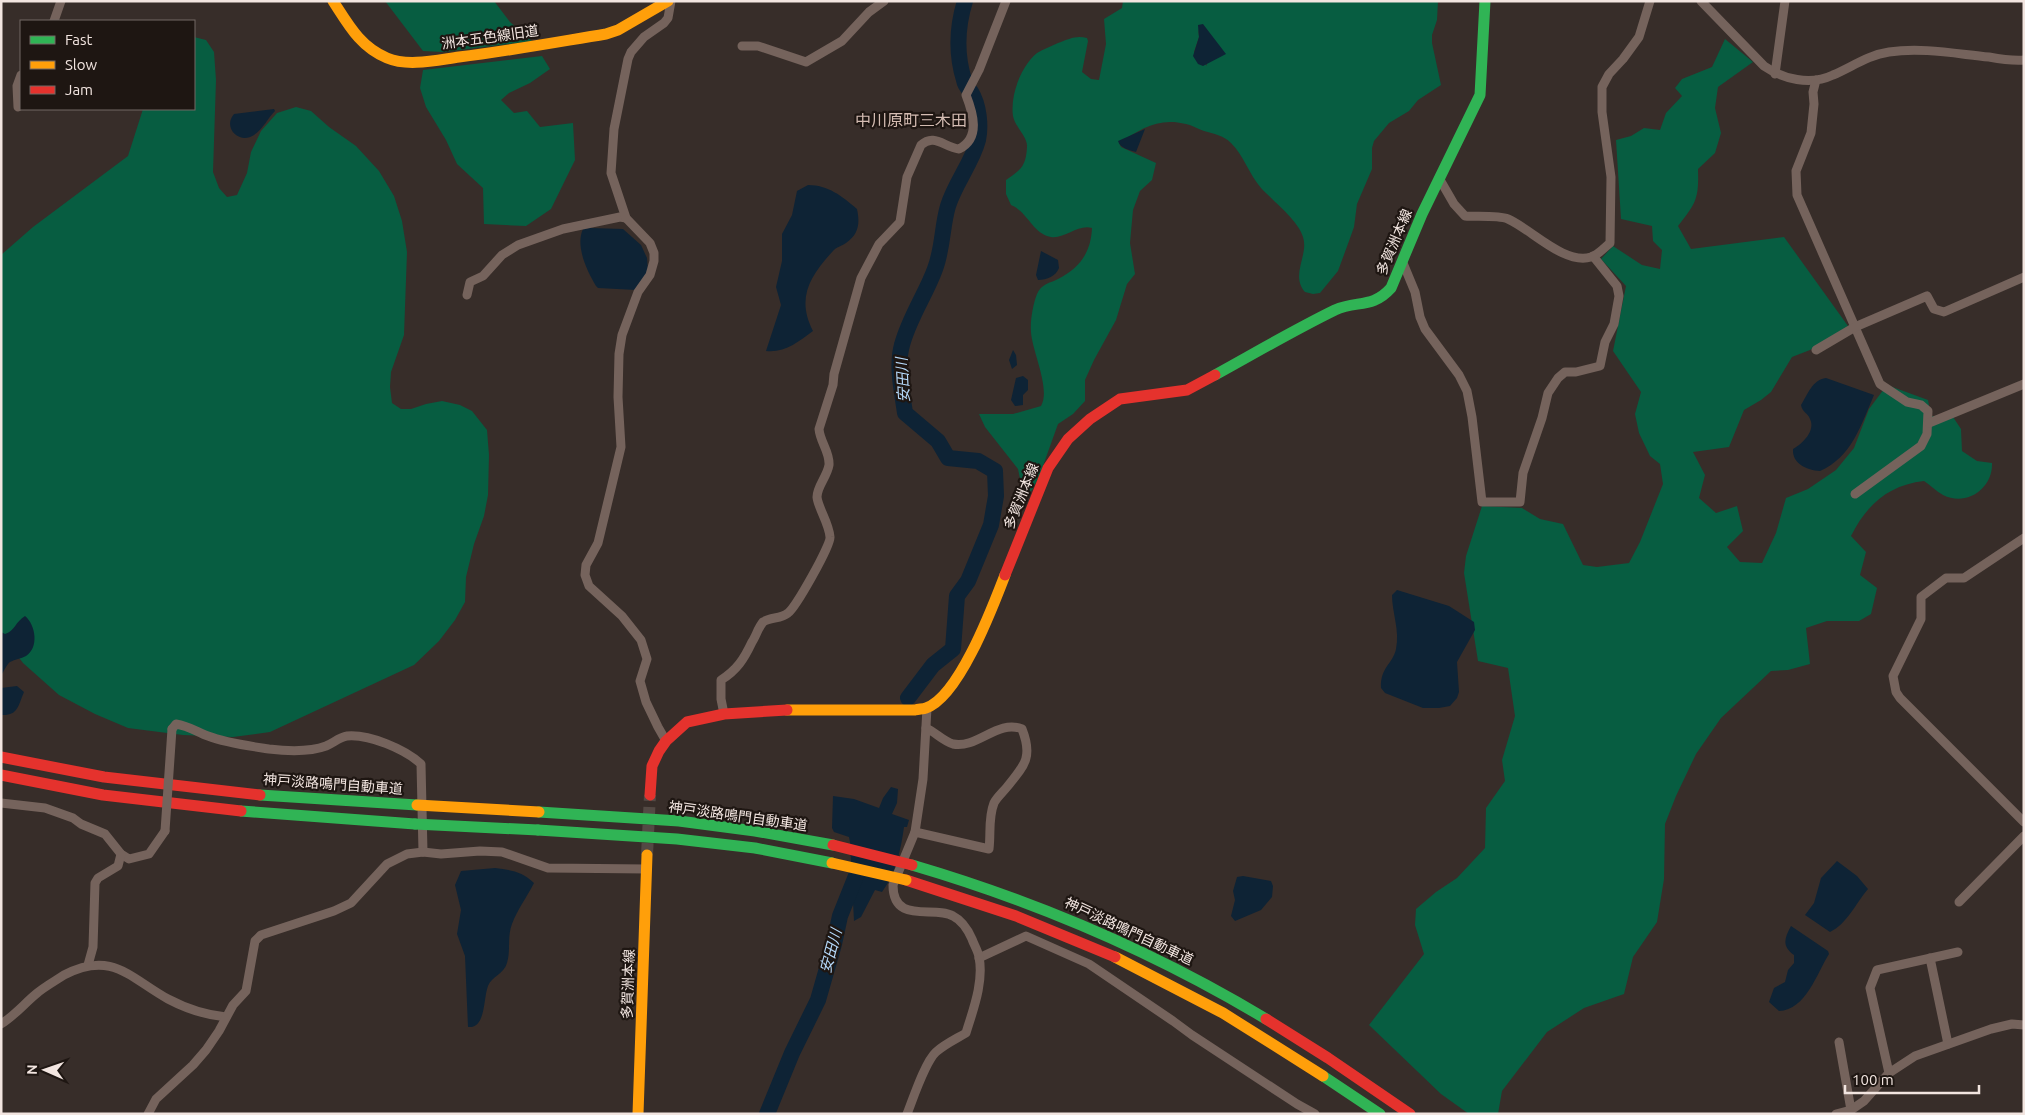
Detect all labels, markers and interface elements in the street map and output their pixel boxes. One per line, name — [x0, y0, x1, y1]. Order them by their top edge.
legend — [20, 20, 195, 110]
street label: 洲本五色線旧道 — [440, 22, 540, 52]
text: Fast — [65, 31, 93, 48]
text: Slow — [65, 56, 98, 73]
text: Jam — [65, 81, 93, 98]
district label: 中川原町三木田 — [855, 111, 967, 129]
street label: 多賀洲本線 — [1373, 207, 1415, 277]
water label: 安田川 — [893, 355, 912, 403]
street label: 多賀洲本線 — [1000, 461, 1042, 531]
street label: 神戸淡路鳴門自動車道 — [263, 771, 403, 797]
street label: 神戸淡路鳴門自動車道 — [668, 798, 808, 834]
street label: 神戸淡路鳴門自動車道 — [1062, 894, 1196, 968]
water label: 安田川 — [816, 925, 845, 975]
street label: 多賀洲本線 — [619, 949, 637, 1019]
north arrow — [20, 1045, 70, 1095]
scale bar — [1845, 1062, 1979, 1094]
text: N — [24, 1064, 40, 1075]
text: 100 m — [1852, 1071, 1894, 1088]

